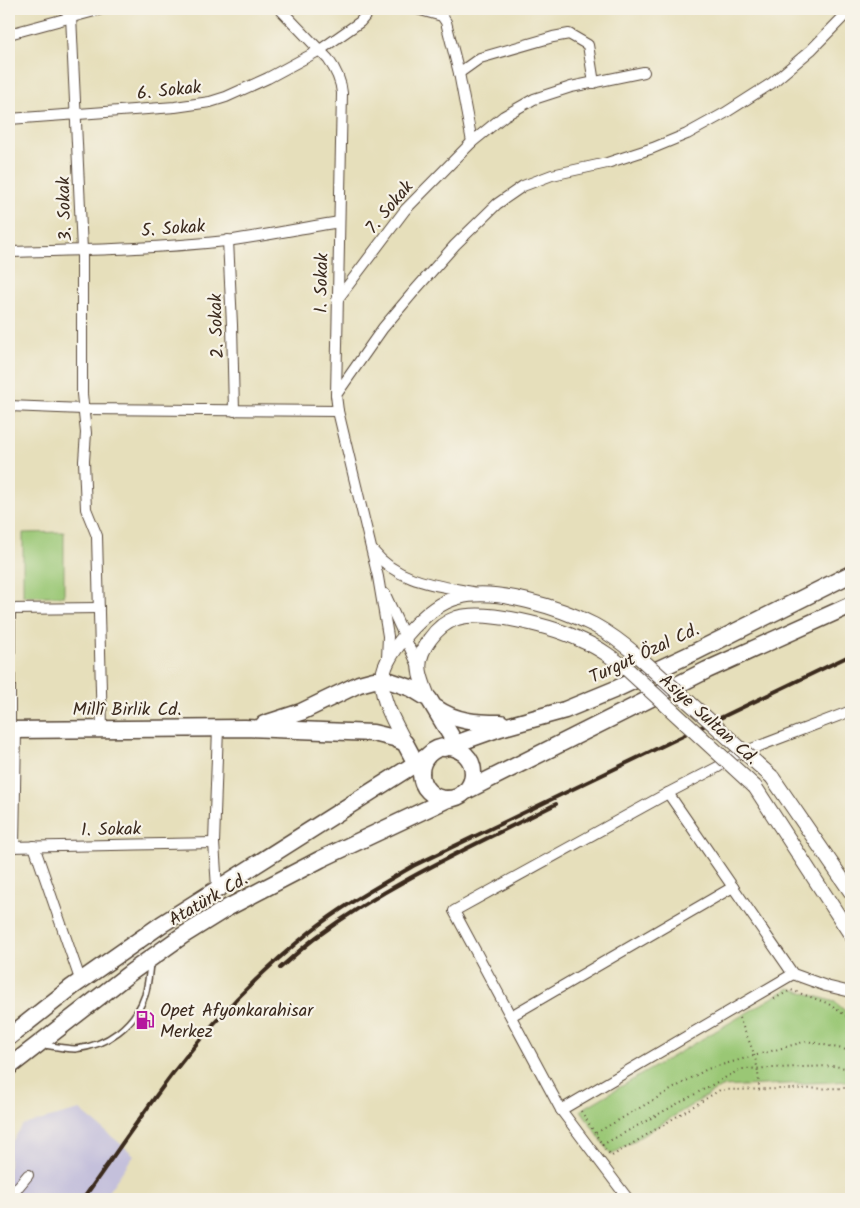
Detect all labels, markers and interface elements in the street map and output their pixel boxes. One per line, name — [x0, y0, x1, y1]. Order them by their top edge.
street label: 6. Sokak — [136, 74, 203, 109]
street label: 7. Sokak — [359, 174, 422, 241]
street label: 3. Sokak — [50, 176, 81, 242]
street label: 5. Sokak — [140, 213, 207, 246]
street label: 1. Sokak — [307, 252, 338, 313]
street label: 2. Sokak — [202, 292, 233, 359]
street label: Turgut Özal Cd. — [585, 616, 705, 693]
street label: Asiye Sultan Cd. — [652, 667, 764, 773]
street label: Millî Birlik Cd. — [73, 696, 181, 725]
street label: 1. Sokak — [81, 815, 142, 846]
street label: Atatürk Cd. — [164, 866, 254, 935]
place label: Opet Afyonkarahisar Merkez — [160, 997, 314, 1047]
fuel station icon: Opet Afyonkarahisar Merkez — [134, 1009, 156, 1031]

